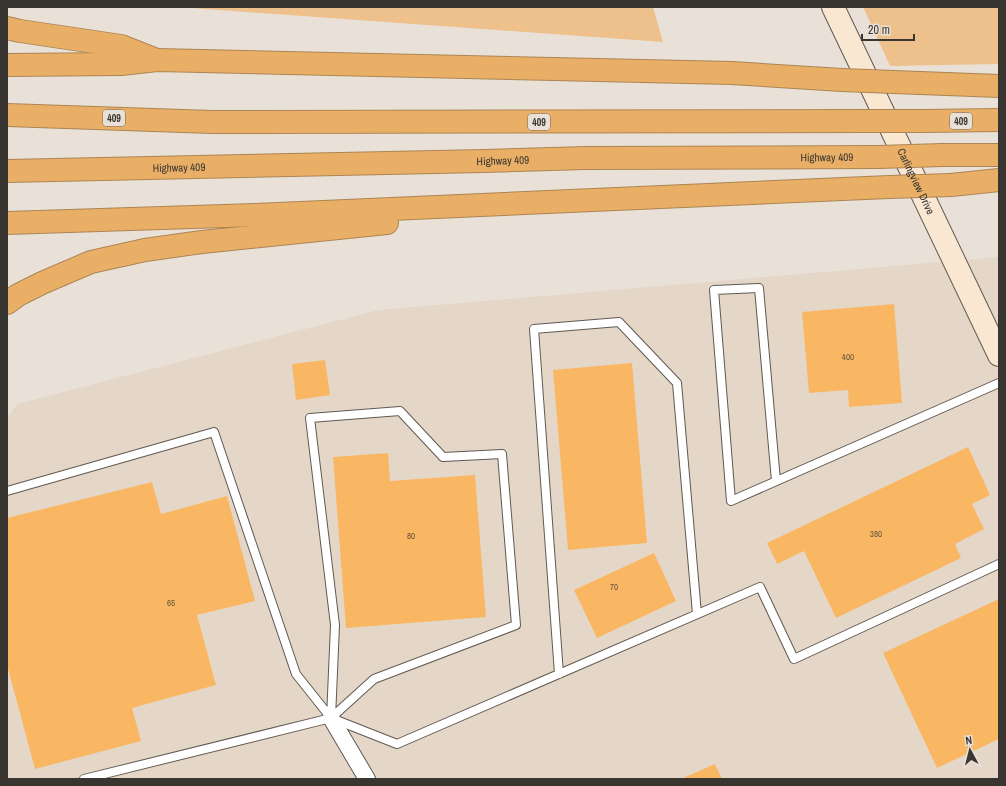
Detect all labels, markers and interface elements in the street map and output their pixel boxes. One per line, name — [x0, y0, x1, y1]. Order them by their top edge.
scale bar — [862, 16, 914, 42]
text: 20 m — [868, 22, 890, 38]
road number: 409 — [103, 110, 125, 126]
road number: 409 — [950, 113, 972, 129]
road number: 409 — [528, 114, 550, 130]
street label: Carlingview Drive — [894, 146, 938, 217]
street label: Highway 409 — [800, 150, 853, 164]
street label: Highway 409 — [476, 153, 529, 168]
street label: Highway 409 — [152, 160, 205, 175]
house number: 400 — [842, 351, 854, 363]
house number: 380 — [870, 528, 882, 540]
house number: 80 — [407, 530, 415, 542]
house number: 70 — [610, 581, 618, 593]
house number: 65 — [167, 597, 175, 609]
north arrow — [950, 730, 990, 770]
text: N — [965, 733, 973, 747]

